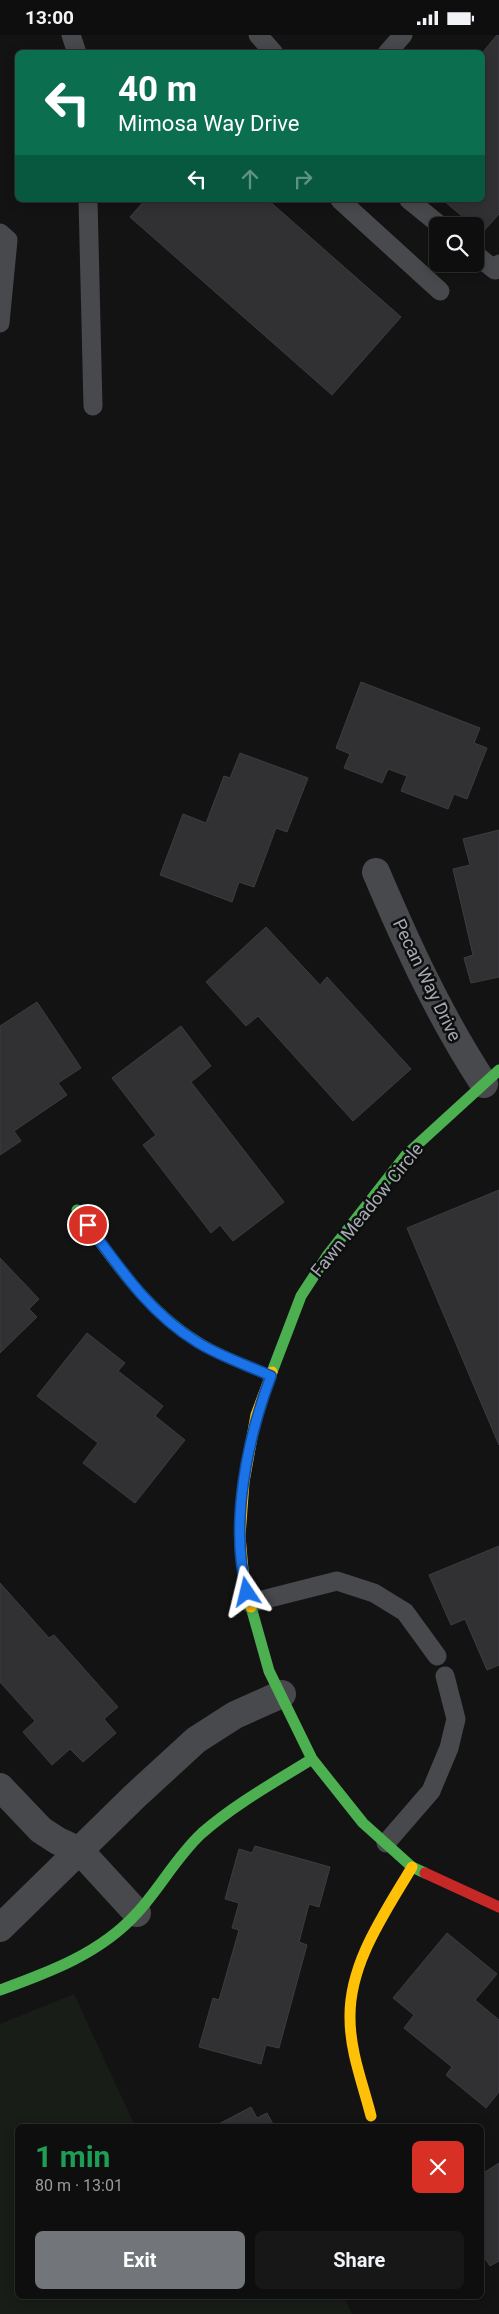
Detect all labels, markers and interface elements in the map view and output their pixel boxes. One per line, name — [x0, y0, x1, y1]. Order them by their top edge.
text: 13:00 — [25, 6, 74, 29]
text: 40 m — [118, 69, 197, 110]
icon: left — [35, 70, 100, 135]
text: Mimosa Way Drive — [118, 111, 299, 136]
icon: left — [183, 165, 211, 193]
icon: ahead — [236, 165, 264, 193]
icon: right — [289, 165, 317, 193]
map controls — [429, 217, 484, 272]
button: search — [429, 217, 484, 272]
street label: Pecan Way Drive — [389, 915, 466, 1044]
street label: Fawn Meadow Circle — [306, 1138, 427, 1281]
pin — [67, 1204, 109, 1246]
icon: arrive — [74, 1211, 102, 1239]
position arrow — [220, 1565, 272, 1617]
text: 1 min — [35, 2139, 110, 2174]
button: close — [412, 2141, 464, 2193]
text: 80 m · 13:01 — [35, 2176, 123, 2195]
button: Exit — [35, 2231, 245, 2289]
button: Share — [255, 2231, 464, 2289]

